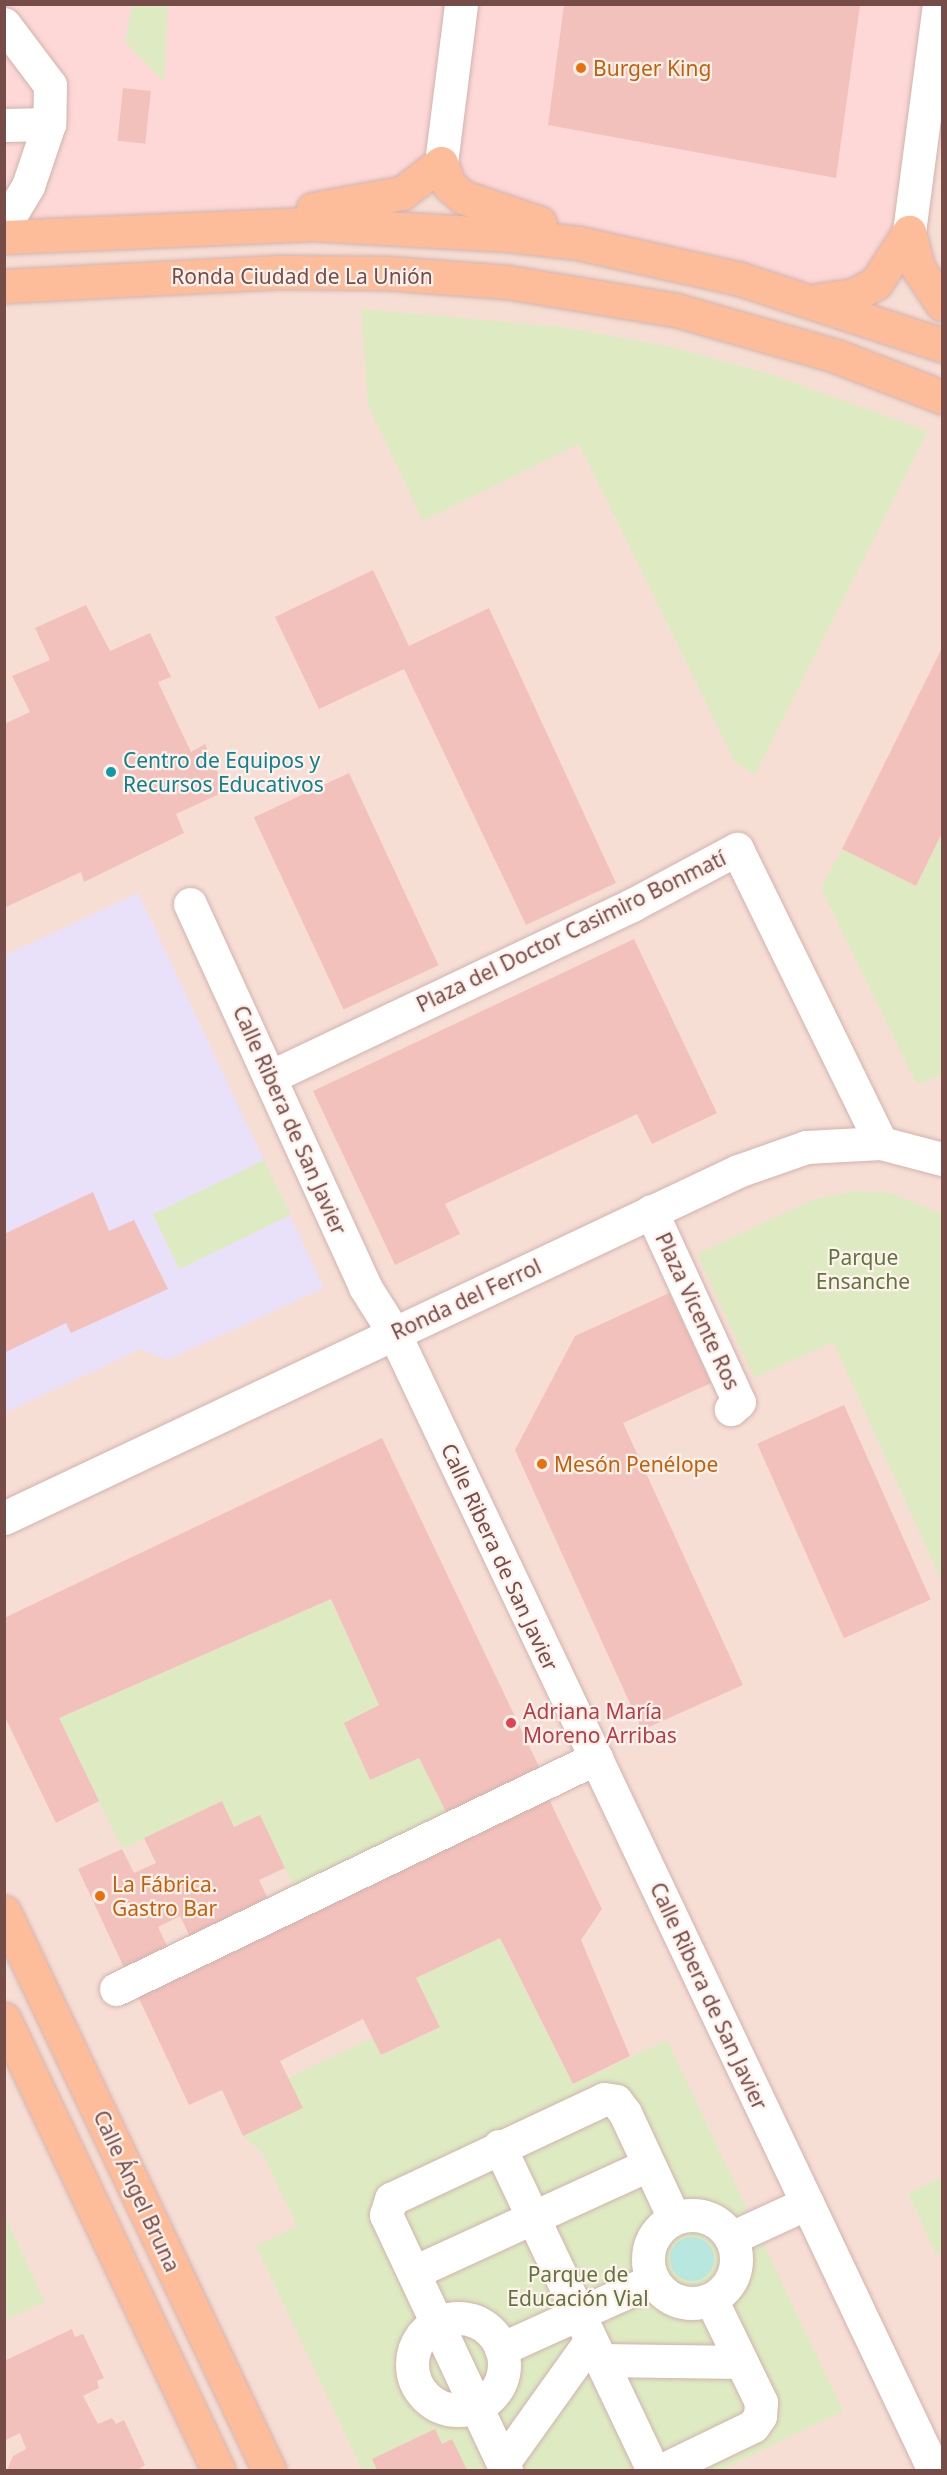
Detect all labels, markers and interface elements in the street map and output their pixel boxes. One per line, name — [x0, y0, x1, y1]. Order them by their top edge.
place label: Burger King — [593, 55, 711, 81]
marker: Burger King — [574, 61, 588, 75]
street label: Ronda Ciudad de La Unión — [171, 263, 433, 289]
place label: Centro de Equipos y Recursos Educativos — [123, 747, 324, 797]
marker: Centro de Equipos y Recursos Educativos — [104, 765, 118, 779]
street label: Plaza del Doctor Casimiro Bonmatí — [412, 845, 730, 1017]
street label: Calle Ribera de San Javier — [228, 1002, 352, 1238]
street label: Plaza Vicente Ros — [651, 1228, 745, 1394]
park label: Parque Ensanche — [816, 1244, 910, 1294]
street label: Ronda del Ferrol — [387, 1253, 545, 1345]
street label: Calle Ribera de San Javier — [436, 1439, 564, 1675]
place label: Mesón Penélope — [554, 1451, 718, 1477]
marker: Mesón Penélope — [535, 1457, 549, 1471]
place label: Adriana María Moreno Arribas — [523, 1698, 677, 1748]
marker: Adriana María Moreno Arribas — [504, 1716, 518, 1730]
place label: La Fábrica. Gastro Bar — [112, 1871, 217, 1921]
street label: Calle Ribera de San Javier — [645, 1878, 773, 2114]
marker: La Fábrica. Gastro Bar — [93, 1889, 107, 1903]
street label: Calle Ángel Bruna — [89, 2106, 185, 2276]
park label: Parque de Educación Vial — [507, 2261, 649, 2311]

